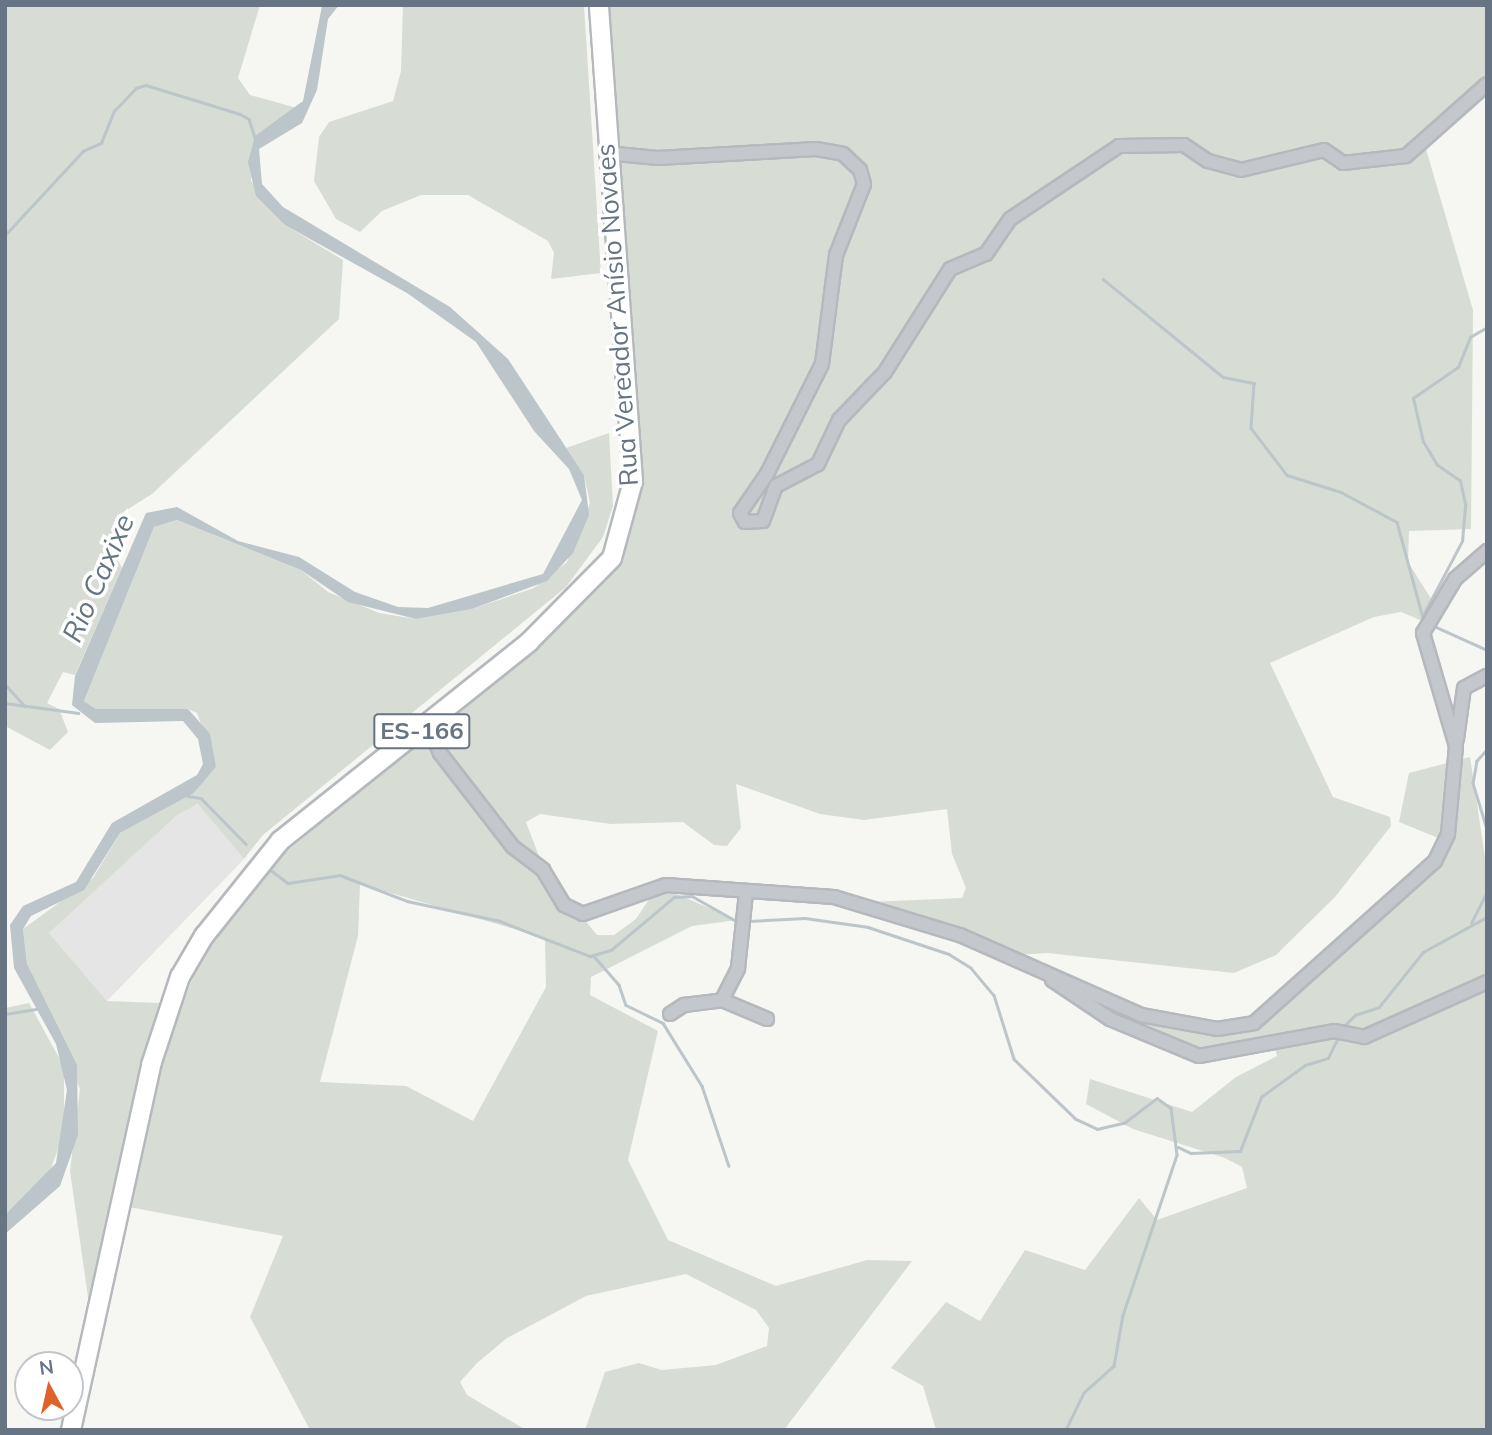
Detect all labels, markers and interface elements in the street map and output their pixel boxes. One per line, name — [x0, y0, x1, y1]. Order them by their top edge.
street label: Rua Vereador Anísio Novaes — [589, 143, 645, 487]
water label: Rio Caxixe — [55, 509, 141, 647]
road number: ES-166 — [373, 710, 471, 752]
north arrow — [14, 1351, 84, 1421]
text: N — [38, 1354, 55, 1380]

